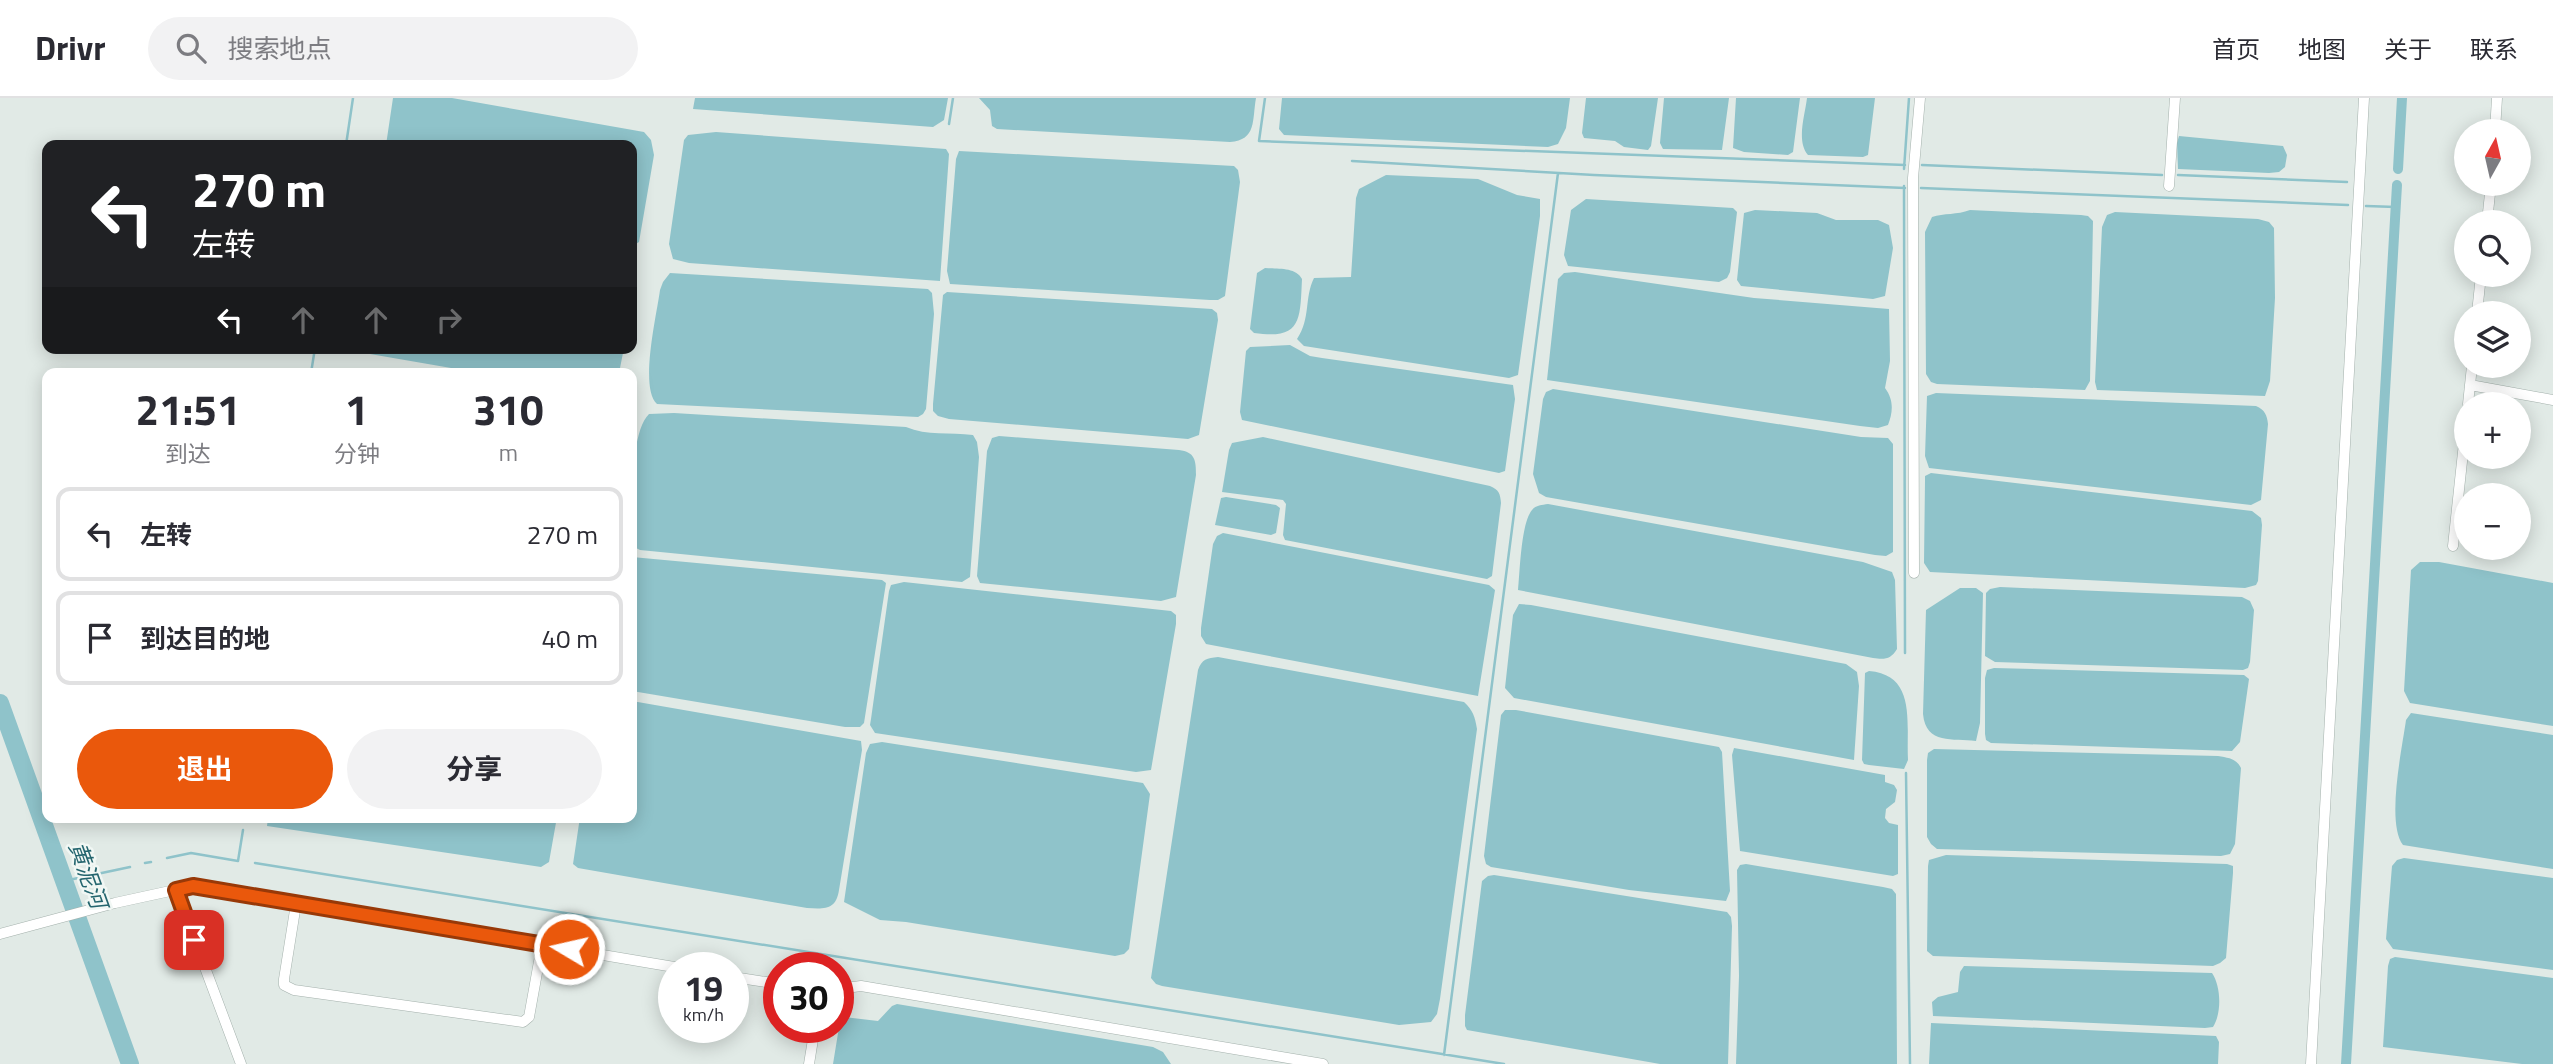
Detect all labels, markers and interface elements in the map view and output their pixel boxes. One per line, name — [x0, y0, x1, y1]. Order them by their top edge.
search box — [148, 17, 638, 80]
text: Drivr — [35, 23, 106, 73]
icon: search — [172, 29, 210, 67]
text: 搜索地点 — [228, 29, 332, 68]
text: 首页 — [2212, 31, 2260, 67]
text: 地图 — [2298, 31, 2346, 67]
text: 关于 — [2384, 31, 2432, 67]
text: 联系 — [2470, 31, 2518, 67]
north arrow — [2454, 119, 2530, 196]
map controls — [2454, 119, 2531, 560]
text: 270 m — [192, 151, 326, 226]
icon: left — [77, 168, 168, 259]
button: search — [2454, 210, 2531, 287]
text: 左转 — [192, 220, 256, 268]
icon: left — [211, 301, 249, 339]
icon: ahead — [284, 301, 322, 339]
icon: ahead — [357, 301, 395, 339]
icon: right — [430, 301, 468, 339]
button: layers — [2454, 301, 2531, 378]
text: 21:51 — [135, 377, 240, 441]
text: 1 — [345, 377, 368, 441]
text: 310 — [473, 377, 544, 441]
button: + — [2454, 392, 2531, 469]
text: m — [499, 435, 518, 470]
text: 到达 — [165, 436, 211, 471]
text: 分钟 — [334, 436, 380, 471]
button: − — [2454, 483, 2531, 560]
icon: left — [81, 515, 119, 553]
text: 左转 — [140, 515, 192, 554]
text: 270 m — [527, 515, 598, 554]
icon: arrive — [81, 619, 119, 657]
text: 到达目的地 — [140, 619, 270, 658]
text: 40 m — [541, 619, 598, 658]
button: 退出 — [77, 729, 333, 809]
button: 分享 — [347, 729, 602, 809]
water label: 黄泥河 — [60, 836, 118, 917]
pin — [164, 910, 224, 970]
position arrow — [532, 912, 606, 986]
icon: arrive — [175, 921, 213, 959]
speed limit sign: 30 — [763, 952, 854, 1043]
text: 19 — [684, 961, 723, 1015]
text: km/h — [683, 1001, 724, 1028]

